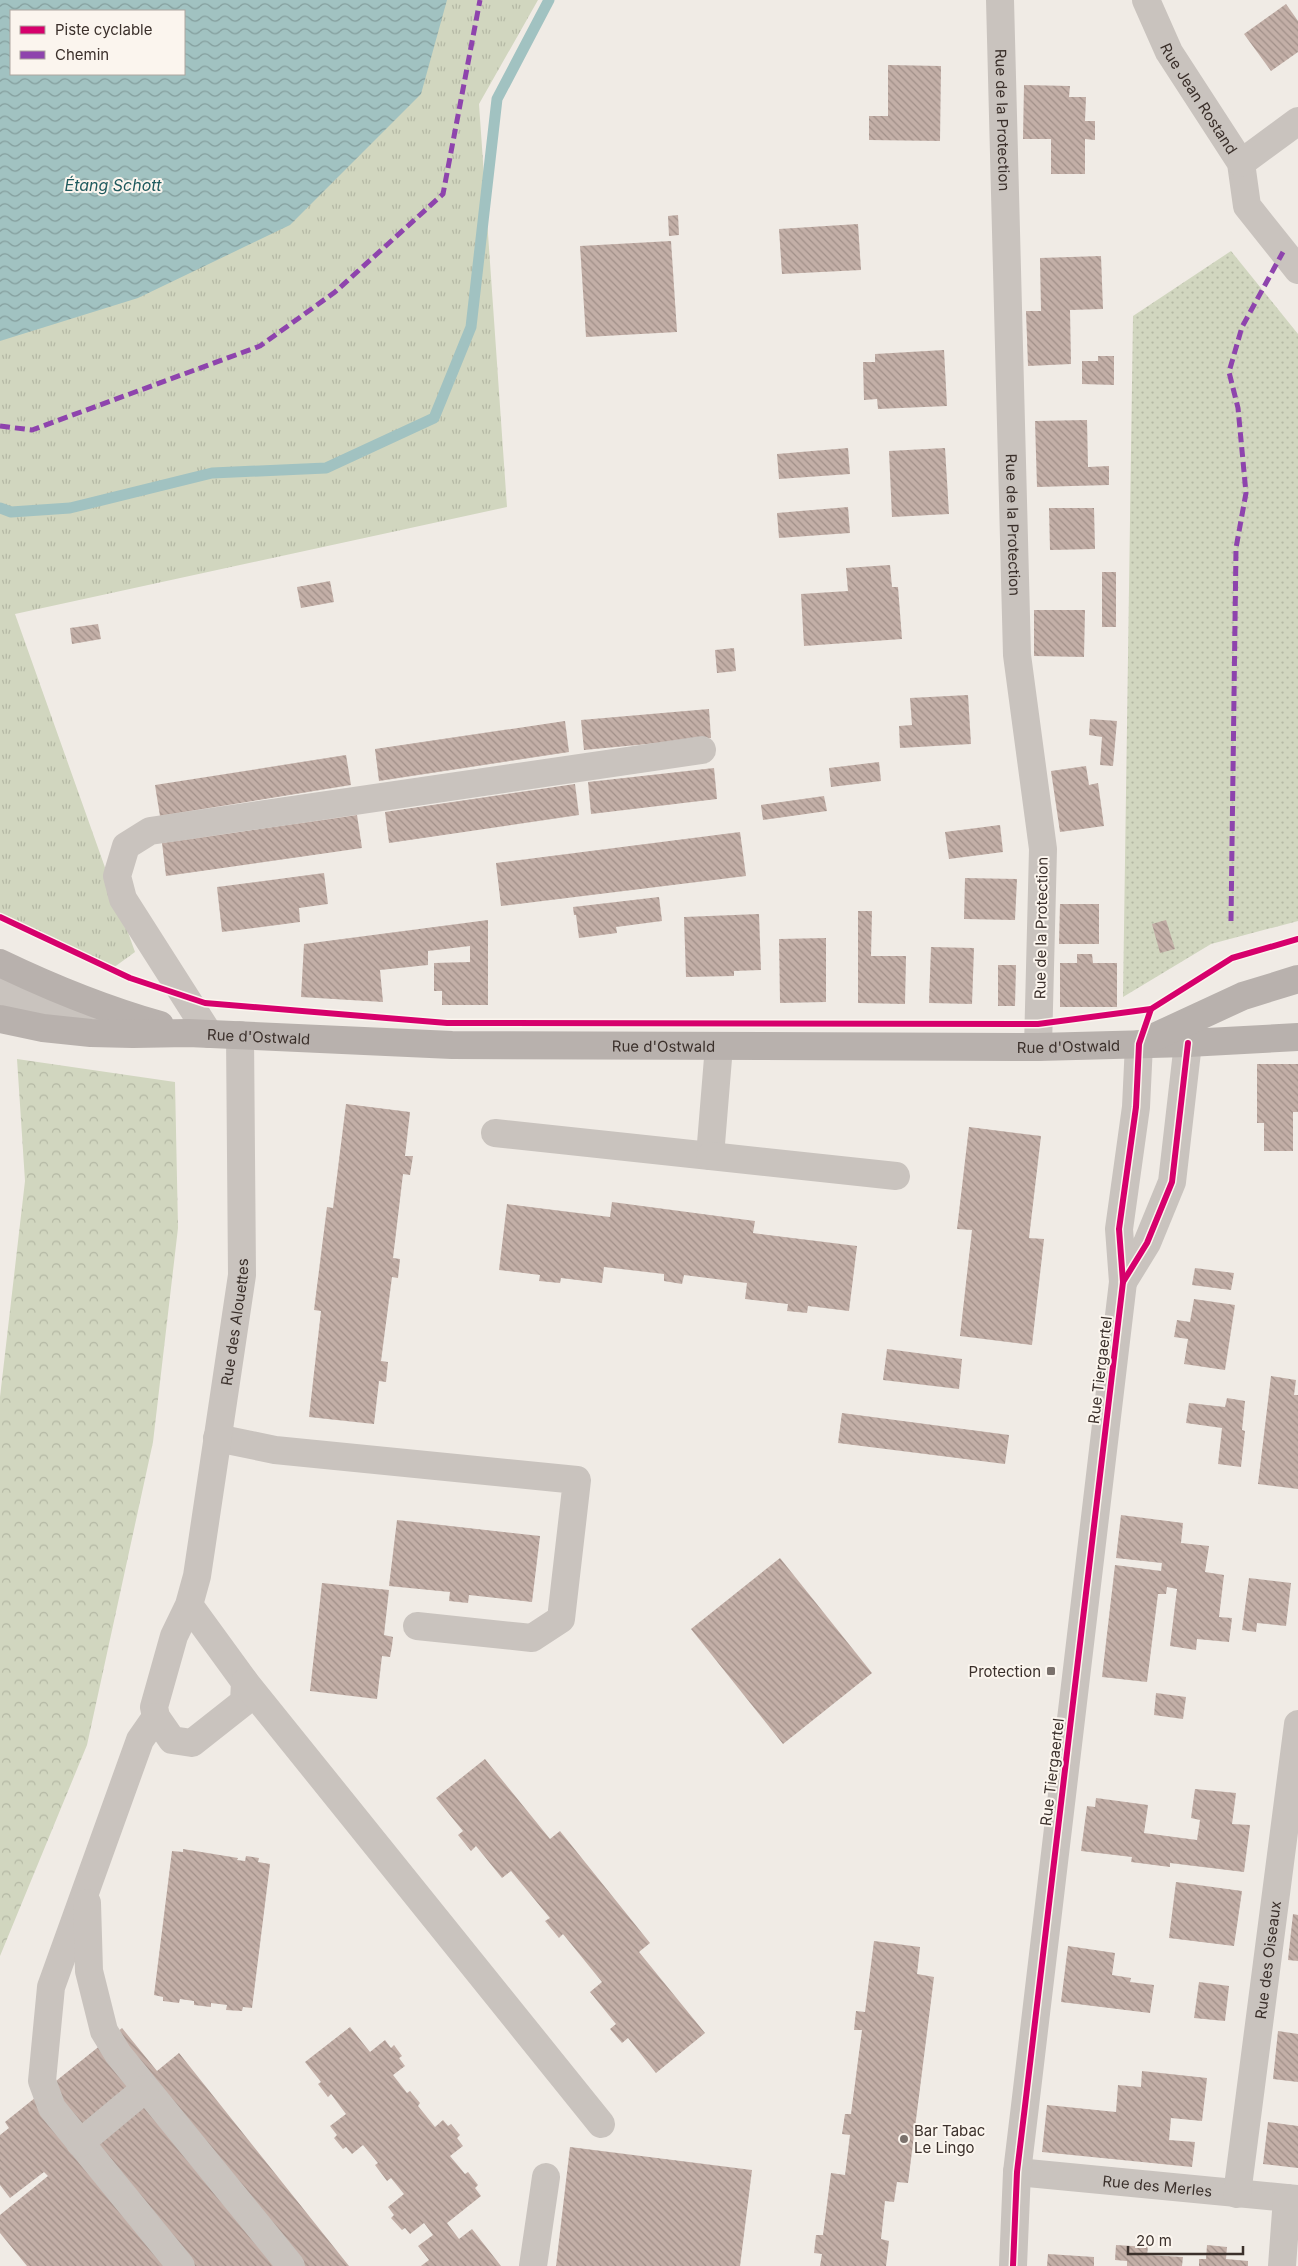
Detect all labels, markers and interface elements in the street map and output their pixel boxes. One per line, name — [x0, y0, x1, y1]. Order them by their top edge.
legend — [10, 10, 185, 75]
text: Piste cyclable — [55, 20, 152, 39]
street label: Rue Jean Rostand — [1157, 40, 1242, 157]
text: Chemin — [55, 45, 109, 64]
street label: Rue de la Protection — [992, 48, 1014, 191]
water label: Étang Schott — [65, 175, 162, 195]
street label: Rue de la Protection — [1002, 453, 1025, 596]
street label: Rue de la Protection — [1030, 857, 1052, 999]
street label: Rue d'Ostwald — [207, 1024, 311, 1048]
street label: Rue d'Ostwald — [1017, 1035, 1120, 1057]
street label: Rue d'Ostwald — [612, 1036, 715, 1055]
street label: Rue des Alouettes — [216, 1258, 252, 1387]
street label: Rue Tiergaertel — [1084, 1315, 1116, 1425]
place label: Protection — [969, 1662, 1041, 1681]
marker: Protection — [1045, 1665, 1057, 1677]
street label: Rue Tiergaertel — [1036, 1717, 1068, 1827]
street label: Rue des Oiseaux — [1250, 1900, 1284, 2020]
place label: Bar Tabac Le Lingo — [914, 2121, 985, 2157]
marker: Bar Tabac Le Lingo — [898, 2133, 910, 2145]
street label: Rue des Merles — [1102, 2171, 1213, 2200]
scale bar — [1128, 2224, 1243, 2256]
text: 20 m — [1136, 2231, 1172, 2250]

